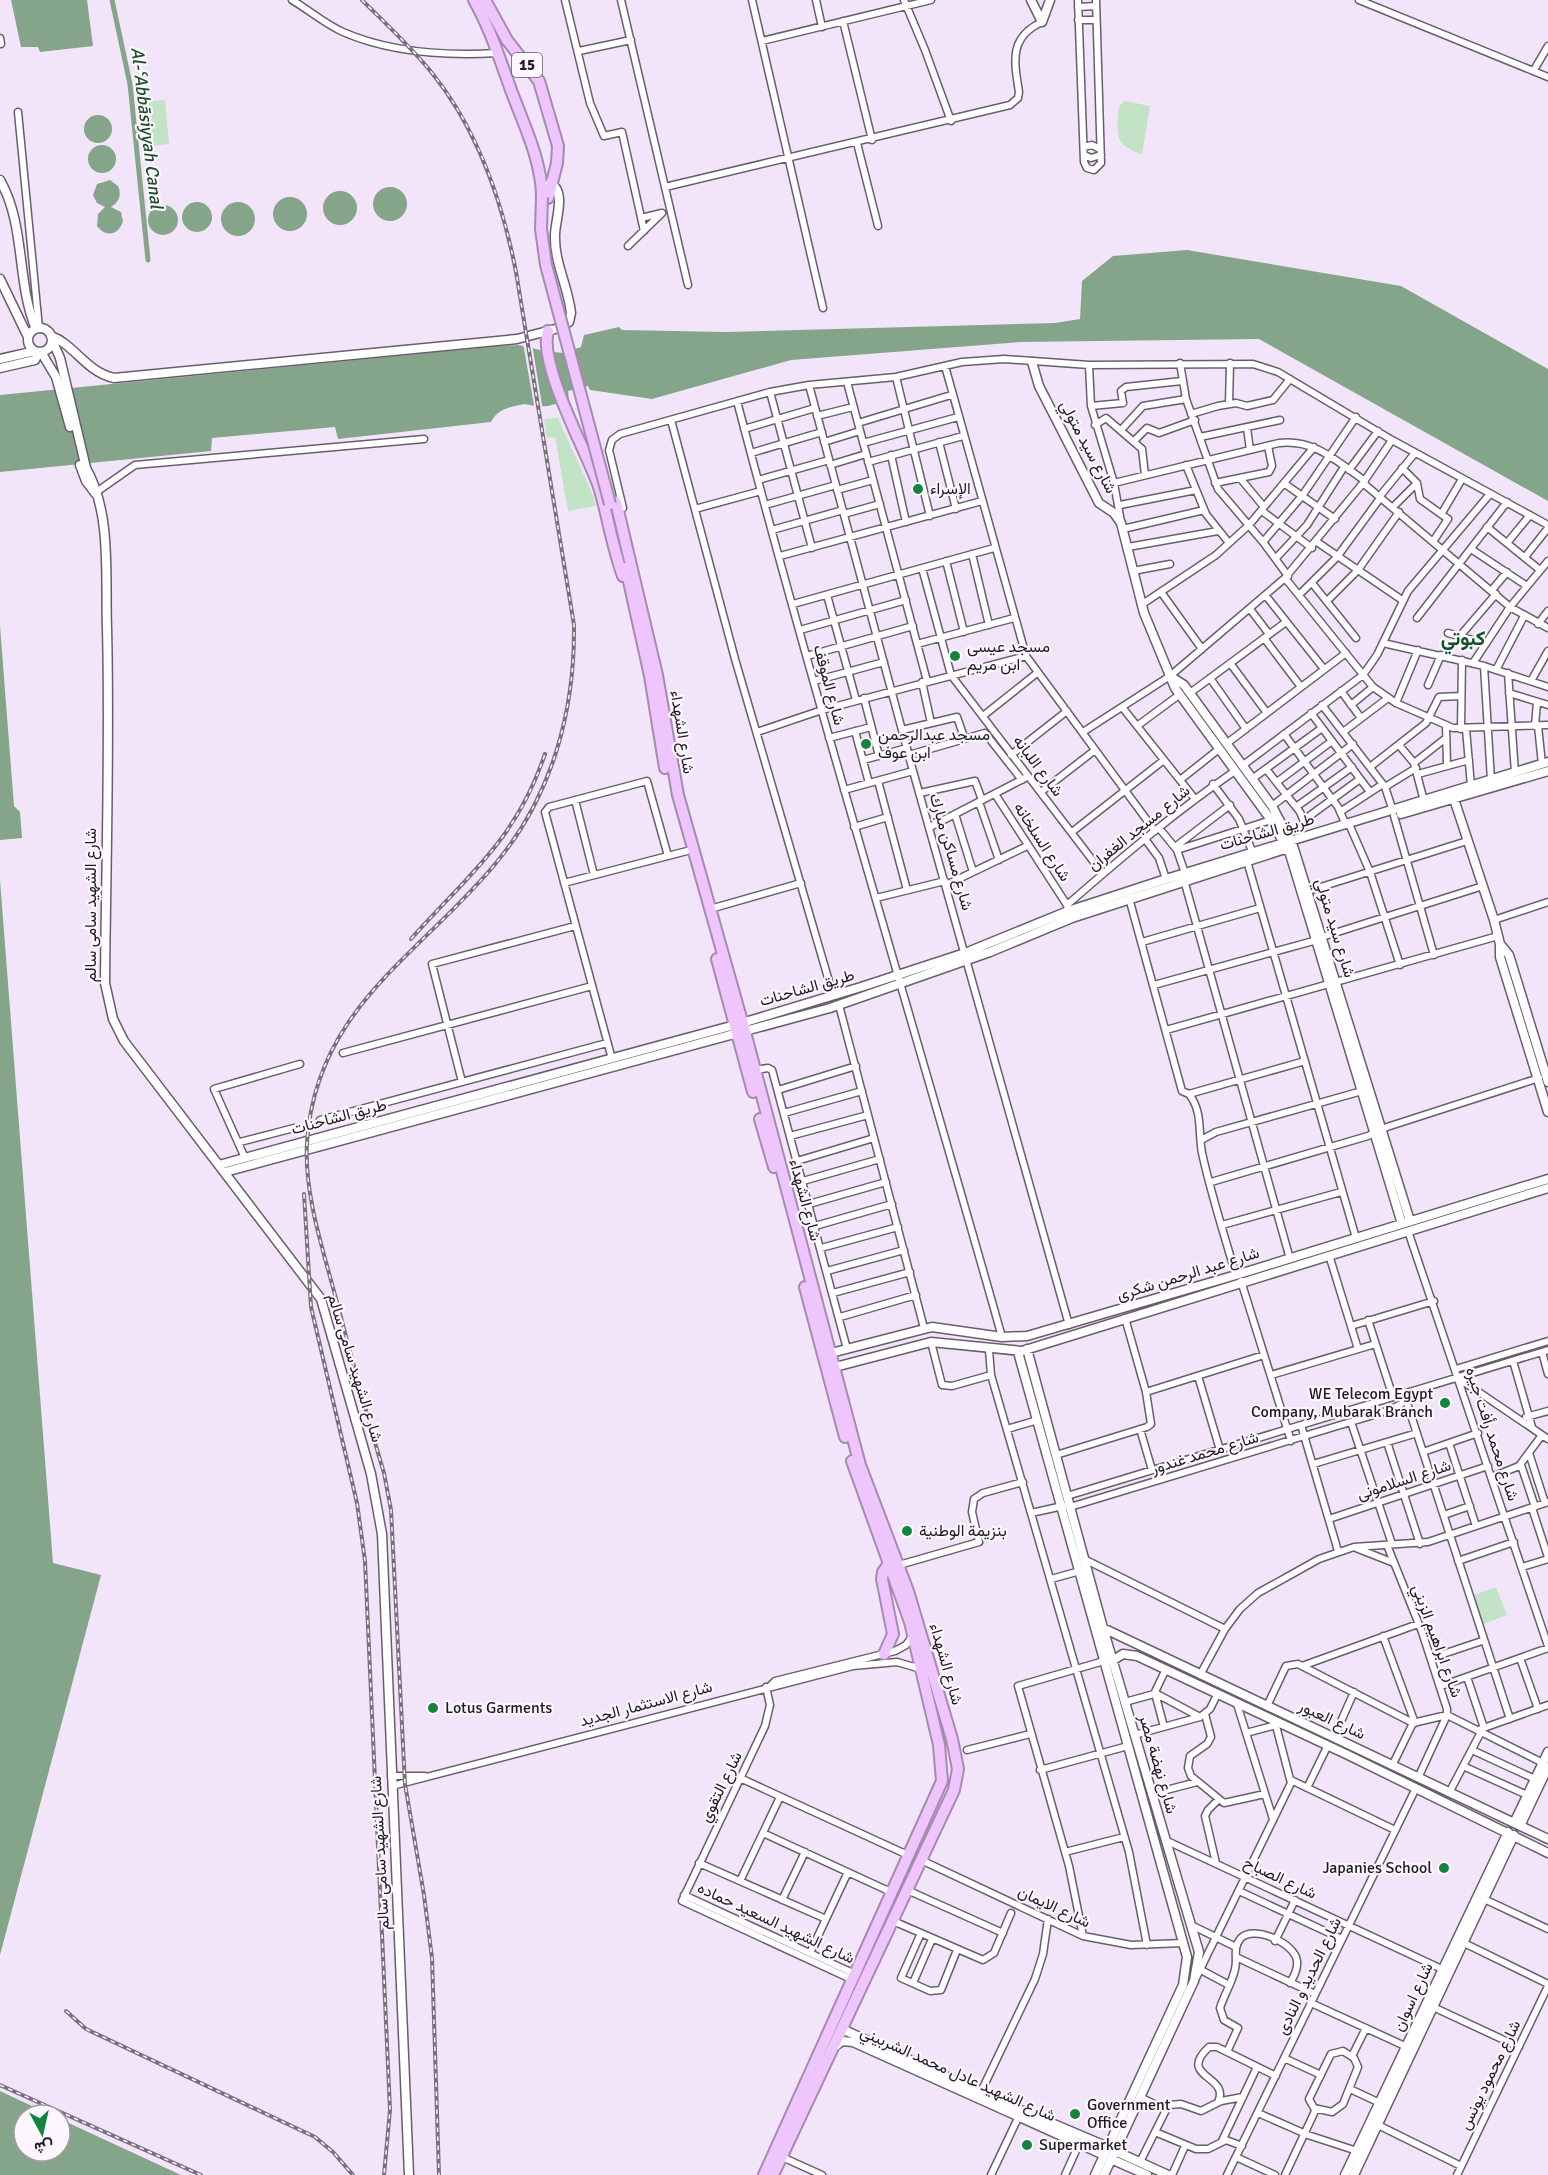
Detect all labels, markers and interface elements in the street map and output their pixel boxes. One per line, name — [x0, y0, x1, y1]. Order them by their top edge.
water label: Al-ʿAbbāsiyyah Canal — [126, 46, 168, 212]
road number: 15 — [512, 53, 542, 77]
street label: شارع سيد متولي — [1052, 397, 1121, 498]
place label: الإسراء — [930, 479, 971, 499]
marker: الإسراء — [911, 482, 925, 496]
district label: كبوتي — [1441, 626, 1485, 655]
place label: مسجد عيسى ابن مريم — [967, 637, 1050, 675]
street label: شارع الموقف — [808, 643, 849, 728]
marker: مسجد عيسى ابن مريم — [948, 649, 962, 663]
street label: شارع الشهداء — [665, 689, 698, 775]
place label: مسجد عبدالرحمن ابن عوف — [878, 725, 990, 763]
street label: شارع اللبانه — [1008, 731, 1068, 801]
marker: مسجد عبدالرحمن ابن عوف — [859, 737, 873, 751]
street label: شارع مسجد الغفران — [1084, 781, 1195, 876]
street label: شارع مساكن مبارك — [924, 791, 977, 913]
street label: شارع السلخانه — [1008, 799, 1075, 886]
street label: طريق الشاحنات — [1217, 809, 1317, 855]
street label: شارع الشهيد سامى سالم — [81, 828, 102, 982]
street label: شارع سيد متولي — [1308, 876, 1360, 981]
street label: طريق الشاحنات — [757, 965, 857, 1011]
street label: طريق الشاحنات — [289, 1095, 389, 1139]
street label: شارع الشهداء — [783, 1157, 826, 1244]
street label: شارع عبد الرحمن شكرى — [1114, 1243, 1262, 1306]
street label: شارع الشهيد سامى سالم — [322, 1291, 387, 1445]
street label: شارع محمد رأفت جيره — [1460, 1365, 1523, 1504]
place label: WE Telecom Egypt Company, Mubarak Branch — [1251, 1384, 1433, 1422]
marker: WE Telecom Egypt Company, Mubarak Branch — [1438, 1396, 1452, 1410]
street label: شارع محمد غندور — [1148, 1427, 1261, 1480]
street label: شارع السلامونى — [1354, 1455, 1454, 1506]
place label: بنزيمة الوطنية — [919, 1521, 1007, 1541]
marker: بنزيمة الوطنية — [900, 1524, 914, 1538]
street label: شارع ابراهيم الزيني — [1404, 1582, 1467, 1701]
street label: شارع الشهداء — [924, 1621, 967, 1708]
street label: شارع الاستثمار الجديد — [577, 1677, 715, 1732]
street label: شارع العبور — [1294, 1695, 1369, 1745]
place label: Lotus Garments — [445, 1698, 552, 1718]
marker: Lotus Garments — [426, 1701, 440, 1715]
street label: شارع نهضة مصر — [1133, 1711, 1182, 1816]
street label: شارع التقوي — [695, 1748, 749, 1827]
street label: شارع الشهيد سامى سالم — [366, 1775, 395, 1931]
street label: شارع الصباح — [1240, 1852, 1320, 1904]
place label: Japanies School — [1322, 1858, 1432, 1878]
marker: Japanies School — [1437, 1861, 1451, 1875]
street label: شارع الشهيد السعيد حماده — [694, 1878, 858, 1969]
street label: شارع الايمان — [1014, 1882, 1093, 1933]
street label: شارع الحديد و النادى — [1272, 1914, 1347, 2038]
street label: شارع اسوان — [1388, 1959, 1439, 2035]
street label: شارع محمود يونس — [1455, 2017, 1526, 2134]
street label: شارع الشهيد عادل محمد الشربيني — [856, 2022, 1059, 2129]
place label: Government Office — [1087, 2095, 1171, 2133]
north arrow — [12, 2103, 72, 2163]
marker: Government Office — [1068, 2107, 1082, 2121]
place label: Supermarket — [1039, 2135, 1127, 2155]
text: ش — [33, 2136, 55, 2158]
marker: Supermarket — [1020, 2138, 1034, 2152]

